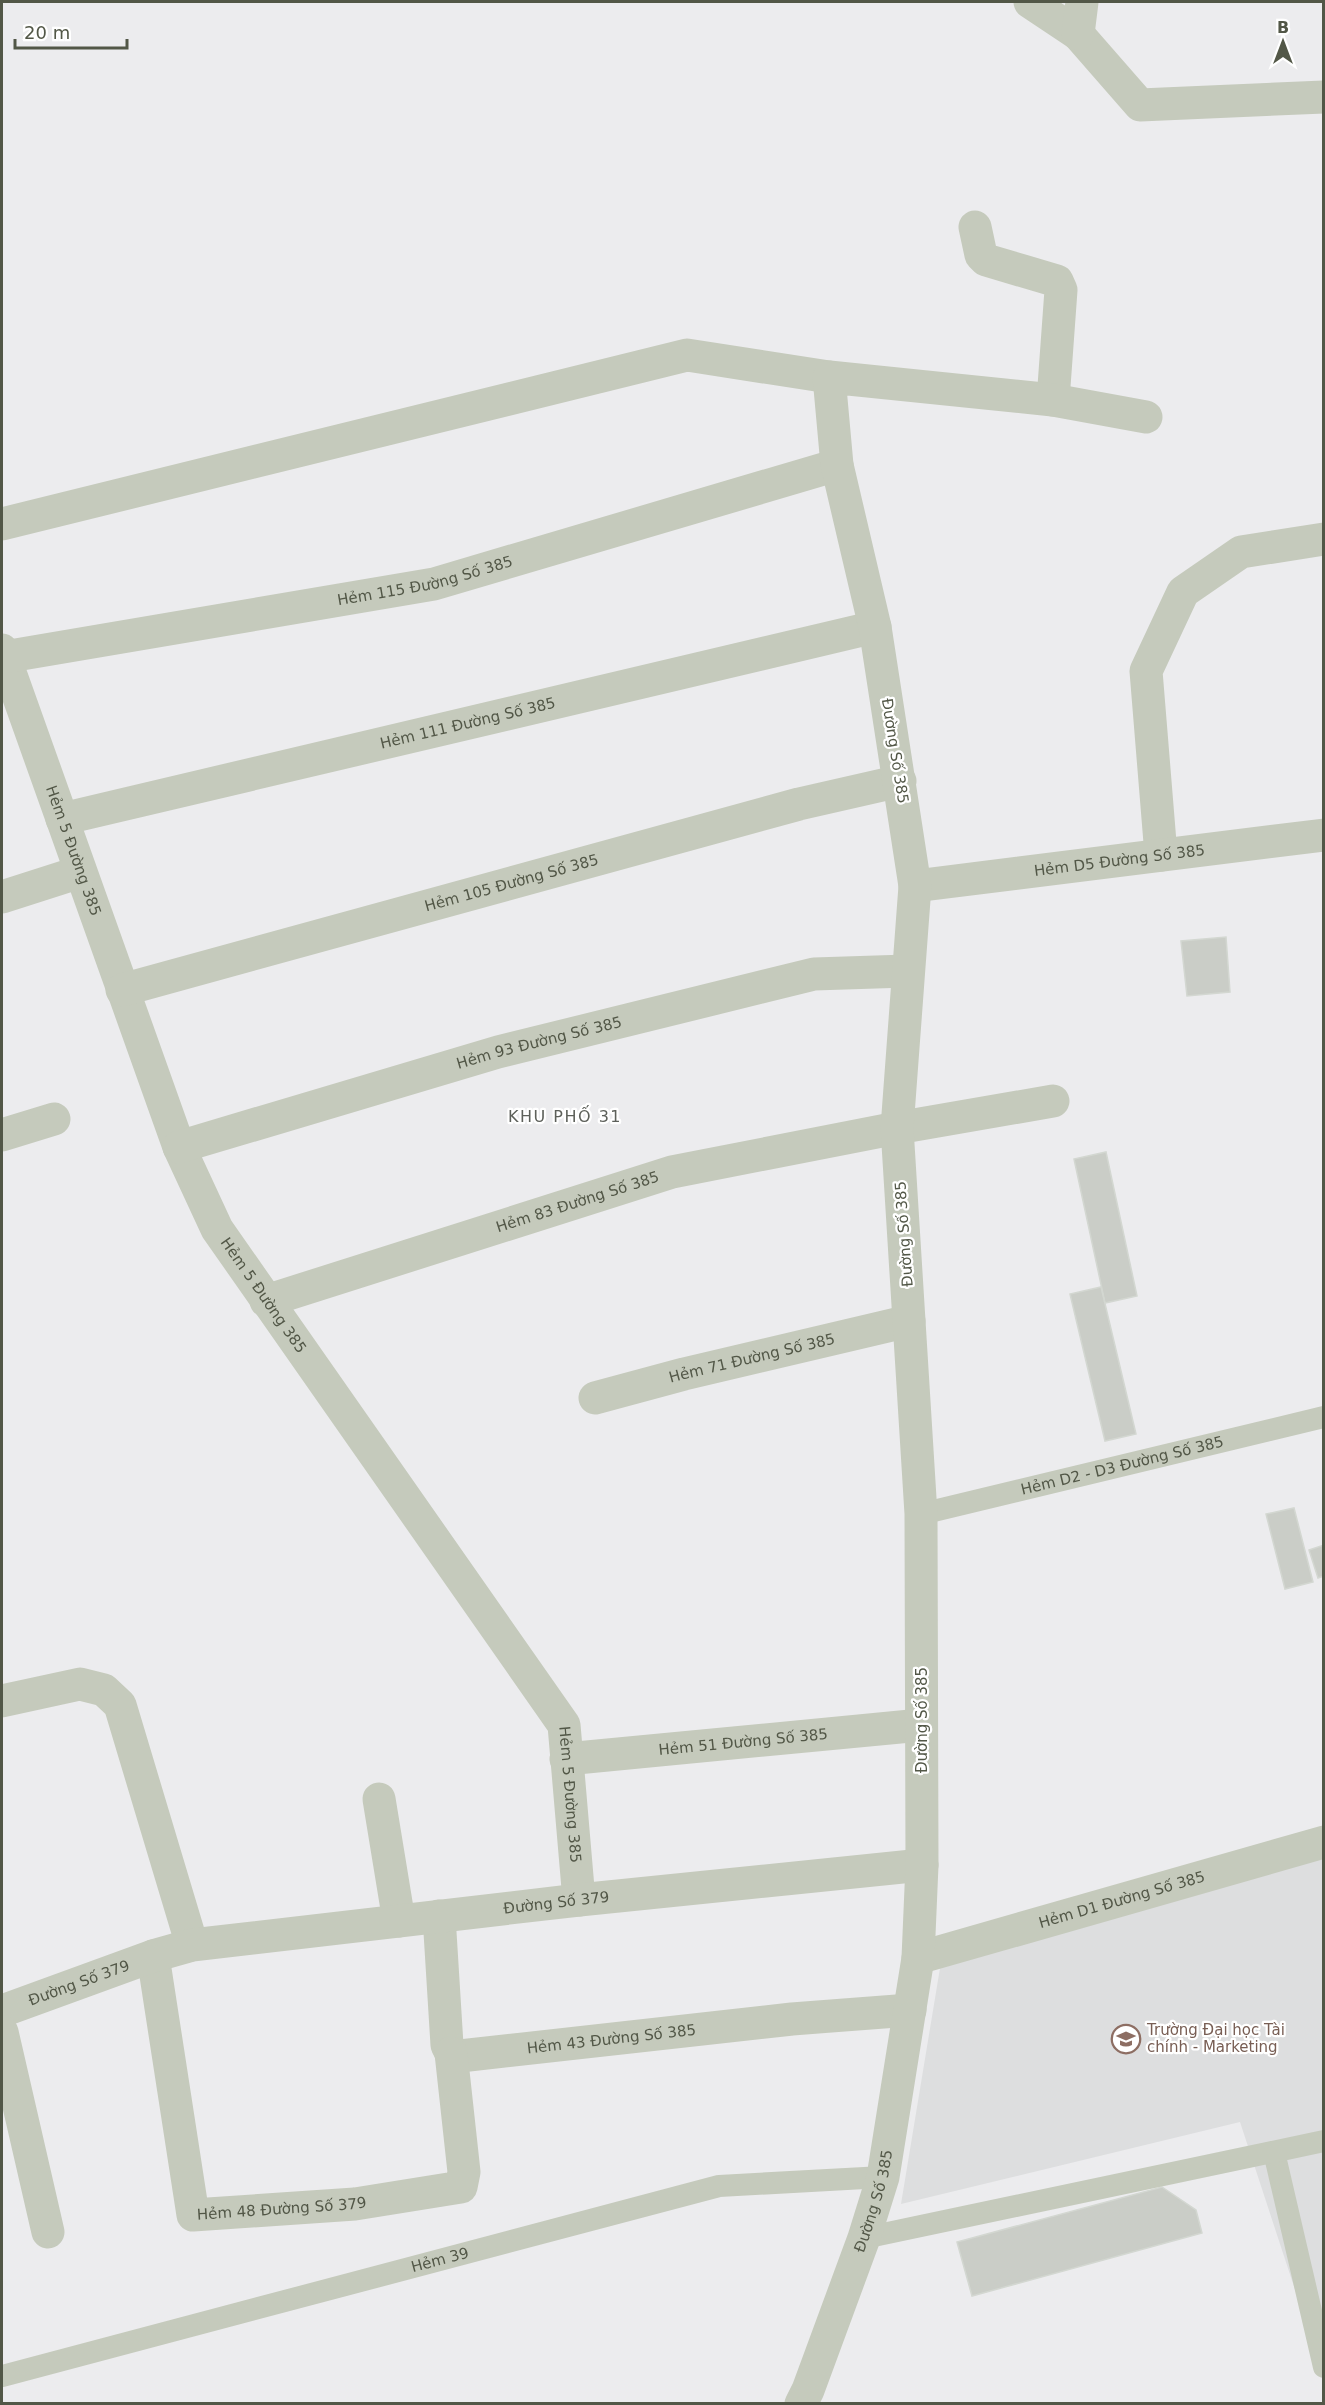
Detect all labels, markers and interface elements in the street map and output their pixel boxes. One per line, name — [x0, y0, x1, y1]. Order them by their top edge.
scale bar — [15, 12, 128, 50]
north arrow — [1253, 12, 1313, 72]
text: B — [1277, 18, 1289, 37]
text: 20 m — [24, 22, 70, 43]
street label: Hẻm 115 Đường Số 385 — [336, 552, 515, 609]
street label: Hẻm 111 Đường Số 385 — [378, 694, 557, 753]
street label: Đường Số 385 — [878, 697, 912, 805]
street label: Hẻm 5 Đường 385 — [42, 783, 105, 918]
street label: Hẻm D5 Đường Số 385 — [1033, 841, 1206, 880]
street label: Hẻm 105 Đường Số 385 — [423, 850, 601, 915]
street label: Hẻm 93 Đường Số 385 — [454, 1013, 624, 1073]
district label: KHU PHỐ 31 — [508, 1105, 622, 1126]
street label: Hẻm 83 Đường Số 385 — [494, 1168, 661, 1236]
street label: Đường Số 385 — [891, 1180, 917, 1288]
street label: Hẻm 5 Đường 385 — [217, 1234, 310, 1357]
street label: Hẻm 71 Đường Số 385 — [667, 1330, 837, 1387]
street label: Hẻm D2 - D3 Đường Số 385 — [1019, 1432, 1226, 1499]
street label: Đường Số 385 — [913, 1667, 931, 1773]
street label: Hẻm 5 Đường 385 — [555, 1725, 585, 1864]
street label: Hẻm 51 Đường Số 385 — [658, 1725, 829, 1759]
street label: Hẻm D1 Đường Số 385 — [1037, 1867, 1207, 1932]
street label: Đường Số 379 — [502, 1888, 610, 1918]
street label: Đường Số 379 — [26, 1956, 132, 2010]
street label: Hẻm 43 Đường Số 385 — [526, 2021, 697, 2057]
place label: Trường Đại học Tài chính - Marketing — [1146, 2021, 1285, 2056]
school or university icon: Trường Đại học Tài chính - Marketing — [1110, 2023, 1142, 2055]
street label: Đường Số 385 — [850, 2148, 896, 2255]
street label: Hẻm 48 Đường Số 379 — [196, 2193, 368, 2224]
street label: Hẻm 39 — [409, 2244, 471, 2276]

